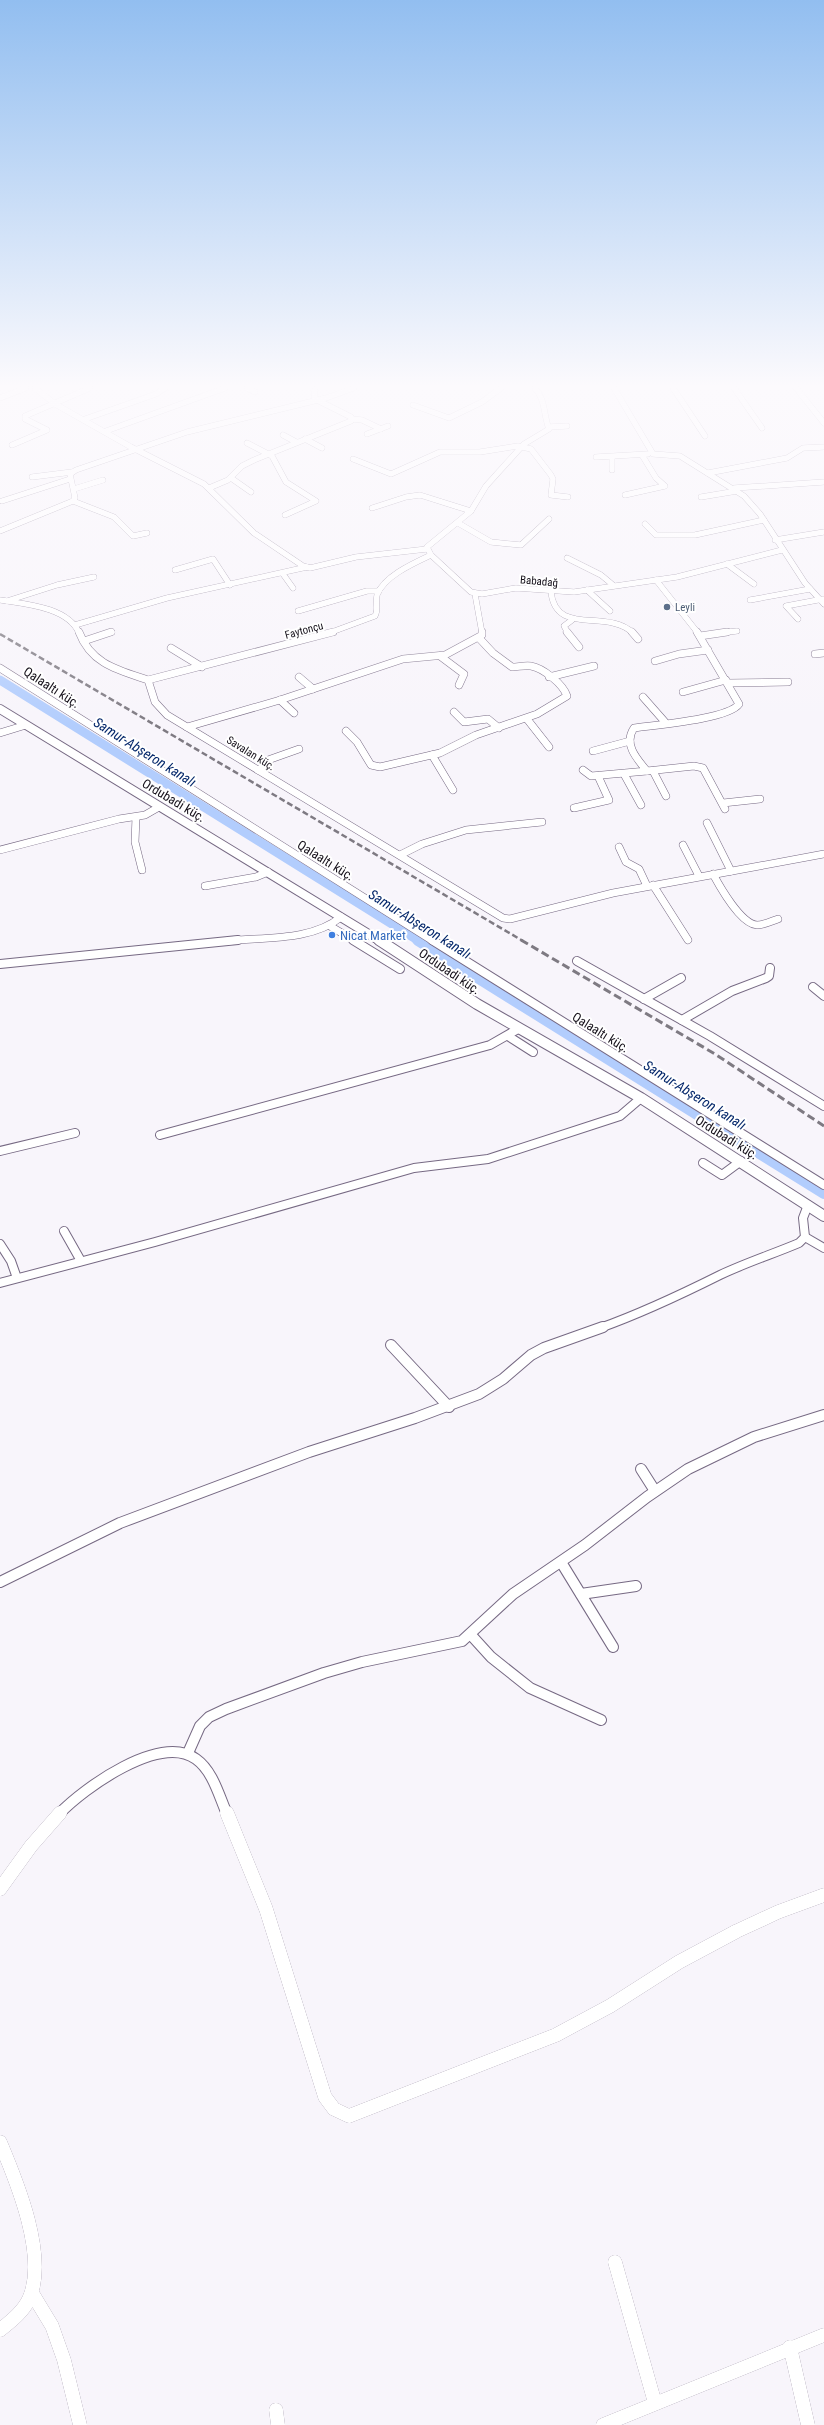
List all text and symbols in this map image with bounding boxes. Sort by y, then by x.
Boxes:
street label: Babadağ [519,573,559,590]
place label: Leyli [675,601,695,614]
marker: Leyli [662,602,672,612]
street label: Faytonçu [283,619,325,642]
street label: Qalaaltı küç. [21,664,83,711]
water label: Samur-Abşeron kanalı [91,714,199,790]
street label: Savalan küç. [224,733,277,773]
street label: Ordubadi küç. [139,776,208,825]
street label: Qalaaltı küç. [295,837,357,884]
water label: Samur-Abşeron kanalı [366,886,474,962]
place label: Nicat Market [340,928,406,943]
marker: Nicat Market [327,930,337,940]
street label: Ordubadi küç. [416,945,483,997]
street label: Qalaaltı küç. [570,1009,632,1056]
water label: Samur-Abşeron kanalı [641,1057,749,1133]
street label: Ordubadi küç. [693,1112,761,1163]

